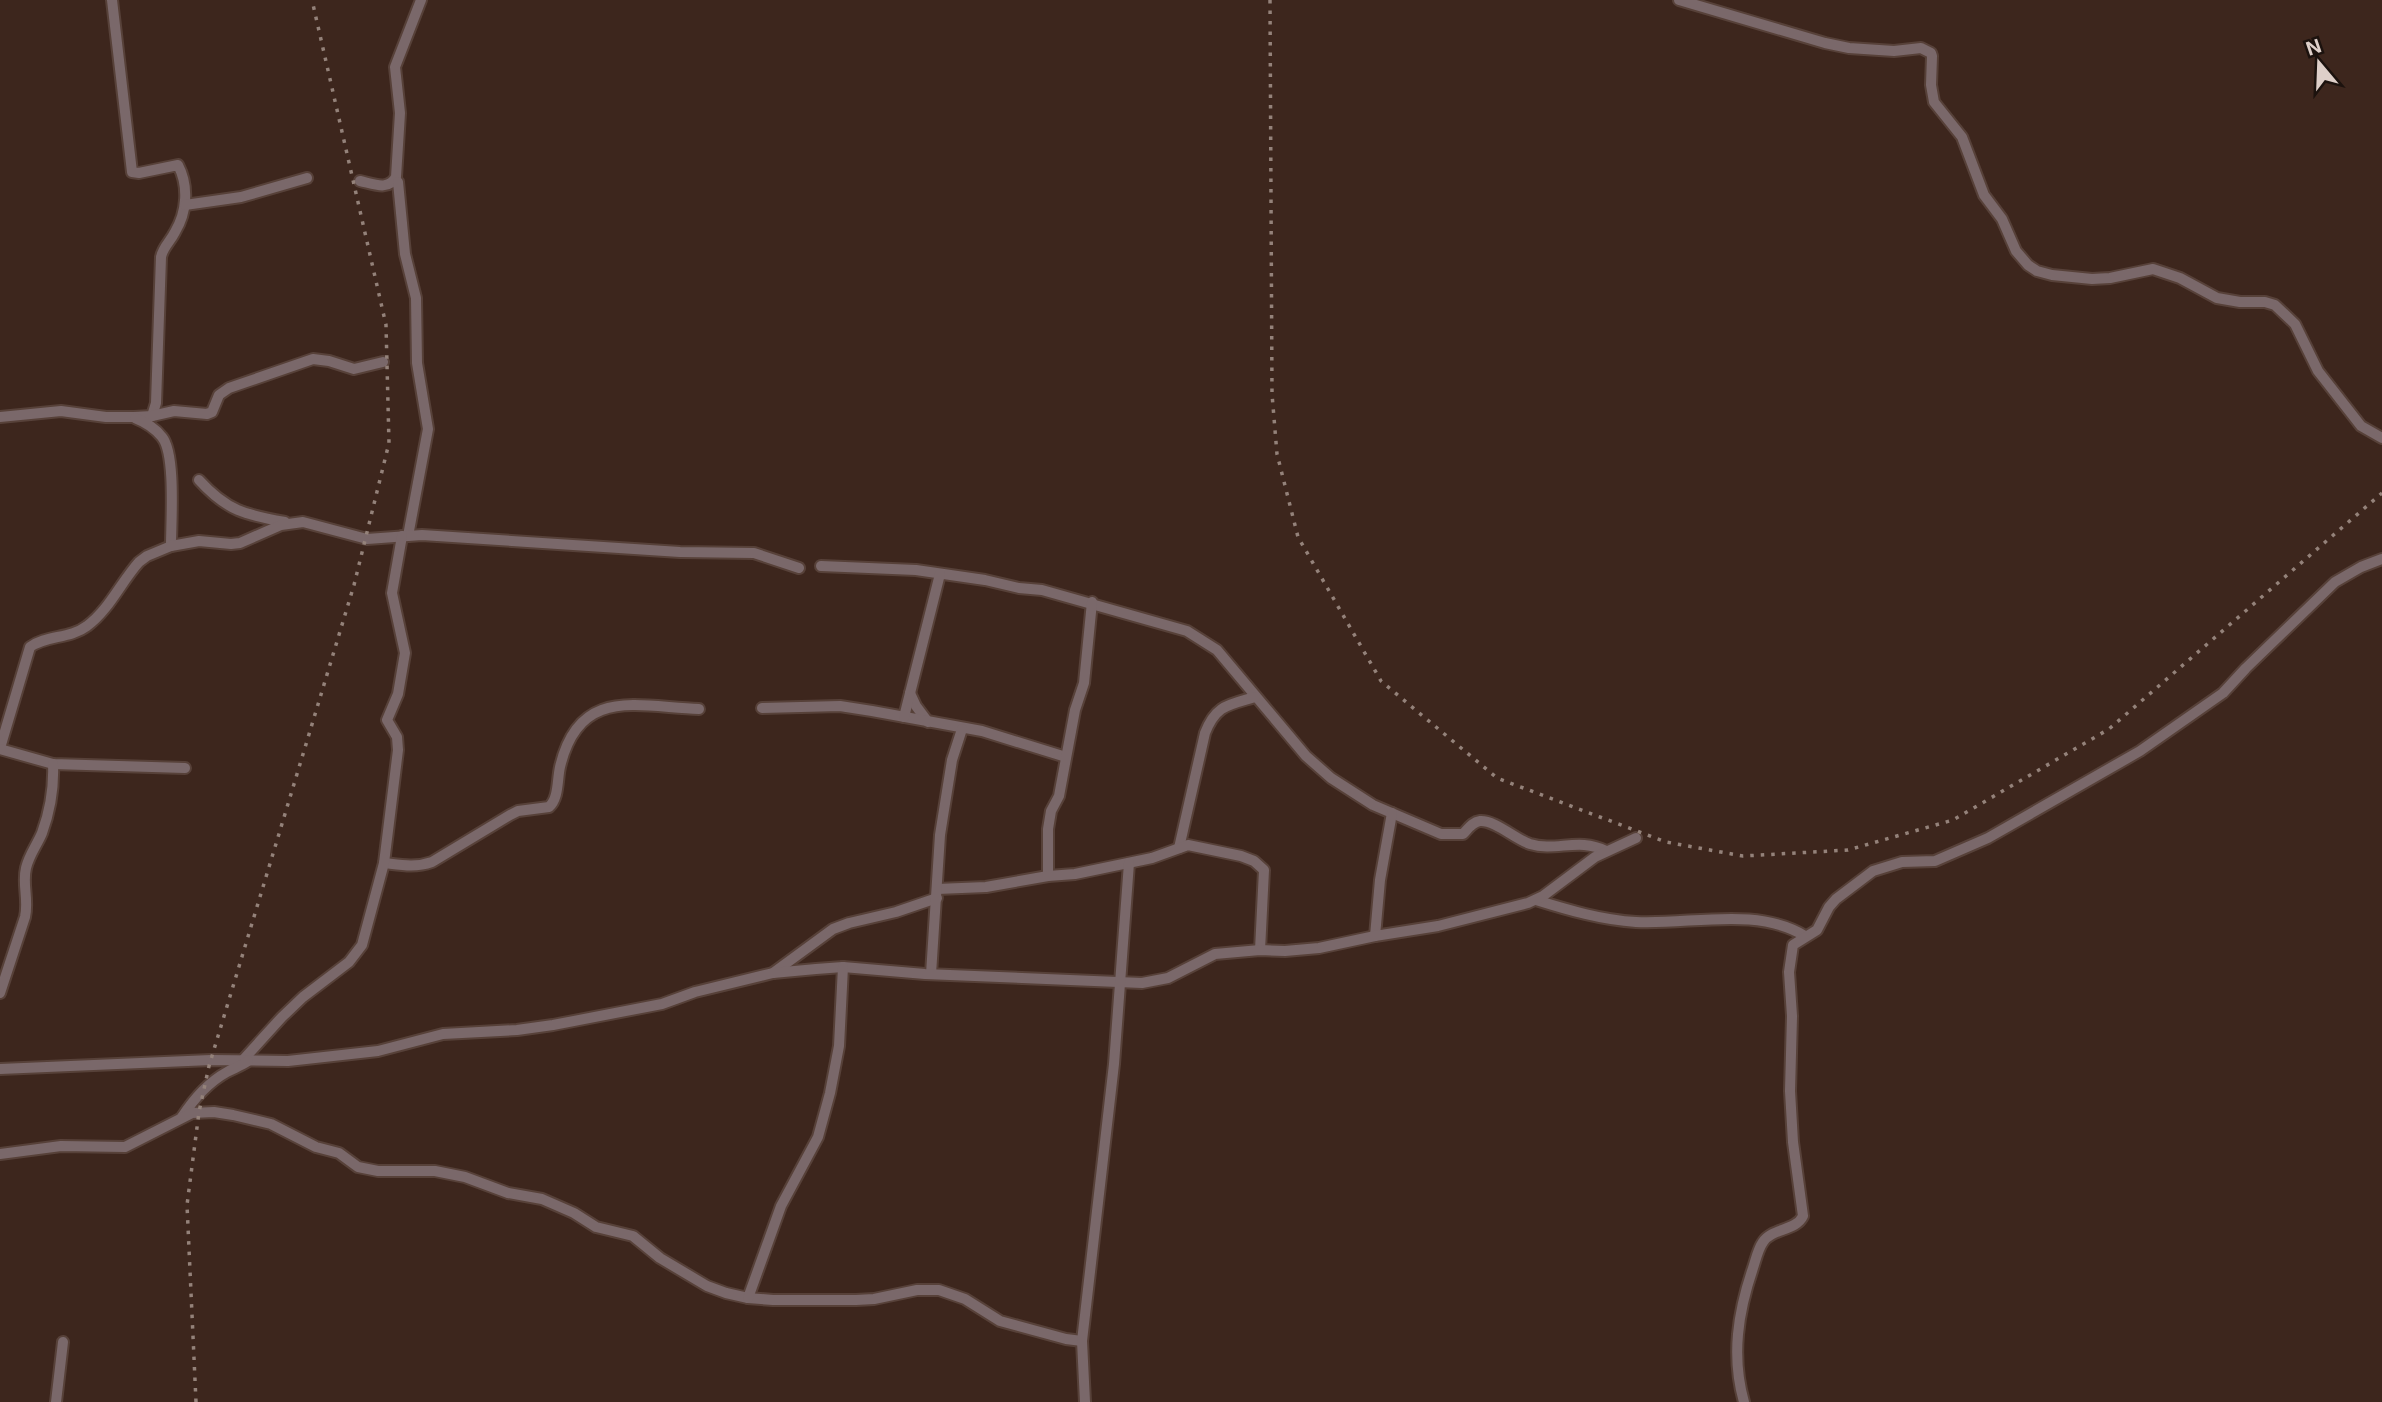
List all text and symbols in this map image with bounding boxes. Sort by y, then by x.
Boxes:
north arrow [2284,28,2354,98]
text: N [2303,34,2324,61]

